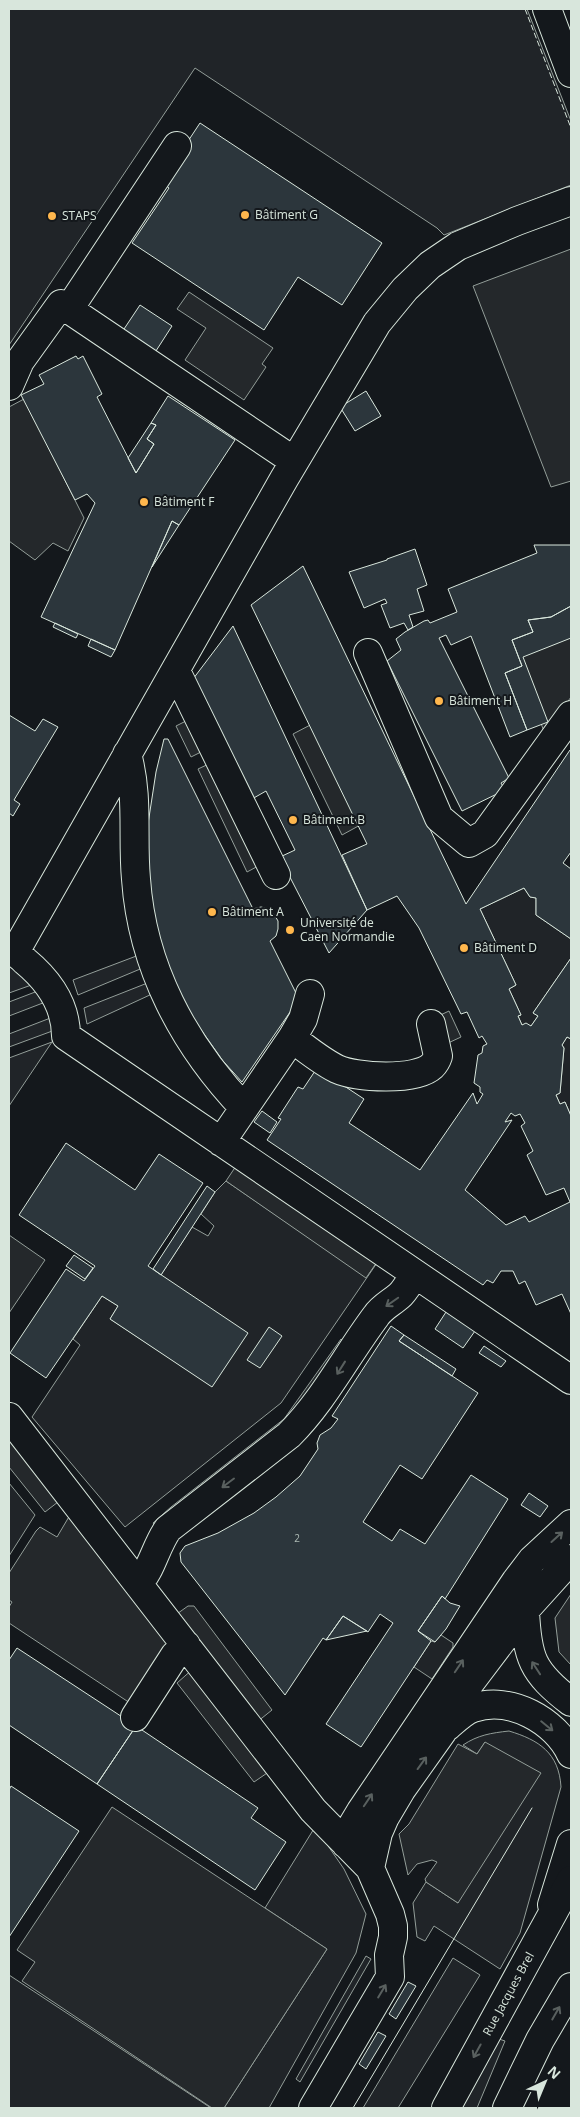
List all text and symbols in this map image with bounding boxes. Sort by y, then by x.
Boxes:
place label: Bâtiment G [255,206,318,223]
place label: STAPS [62,207,97,224]
marker: Bâtiment G [239,209,251,221]
marker: STAPS [46,210,58,222]
place label: Bâtiment F [154,493,215,510]
marker: Bâtiment F [138,496,150,508]
place label: Bâtiment H [449,692,512,709]
marker: Bâtiment H [433,695,445,707]
place label: Bâtiment B [303,811,365,828]
marker: Bâtiment B [287,814,299,826]
place label: Bâtiment A [222,903,284,920]
marker: Bâtiment A [206,906,218,918]
place label: Université de Caen Normandie [300,914,395,945]
marker: Université de Caen Normandie [284,924,296,936]
place label: Bâtiment D [474,939,537,956]
marker: Bâtiment D [458,942,470,954]
one-way arrow [386,1296,399,1307]
one-way arrow [335,1361,345,1375]
one-way arrow [221,1478,235,1488]
house number: 2 [294,1531,300,1545]
one-way arrow [551,1531,564,1543]
one-way arrow [454,1659,464,1673]
one-way arrow [531,1661,542,1675]
one-way arrow [541,1720,554,1731]
one-way arrow [417,1756,427,1770]
one-way arrow [363,1794,373,1808]
street label: Rue Jacques Brel [478,1949,538,2039]
one-way arrow [378,1984,388,1998]
one-way arrow [551,2007,561,2021]
one-way arrow [472,2043,481,2058]
north arrow [520,2057,570,2107]
text: N [544,2061,565,2083]

